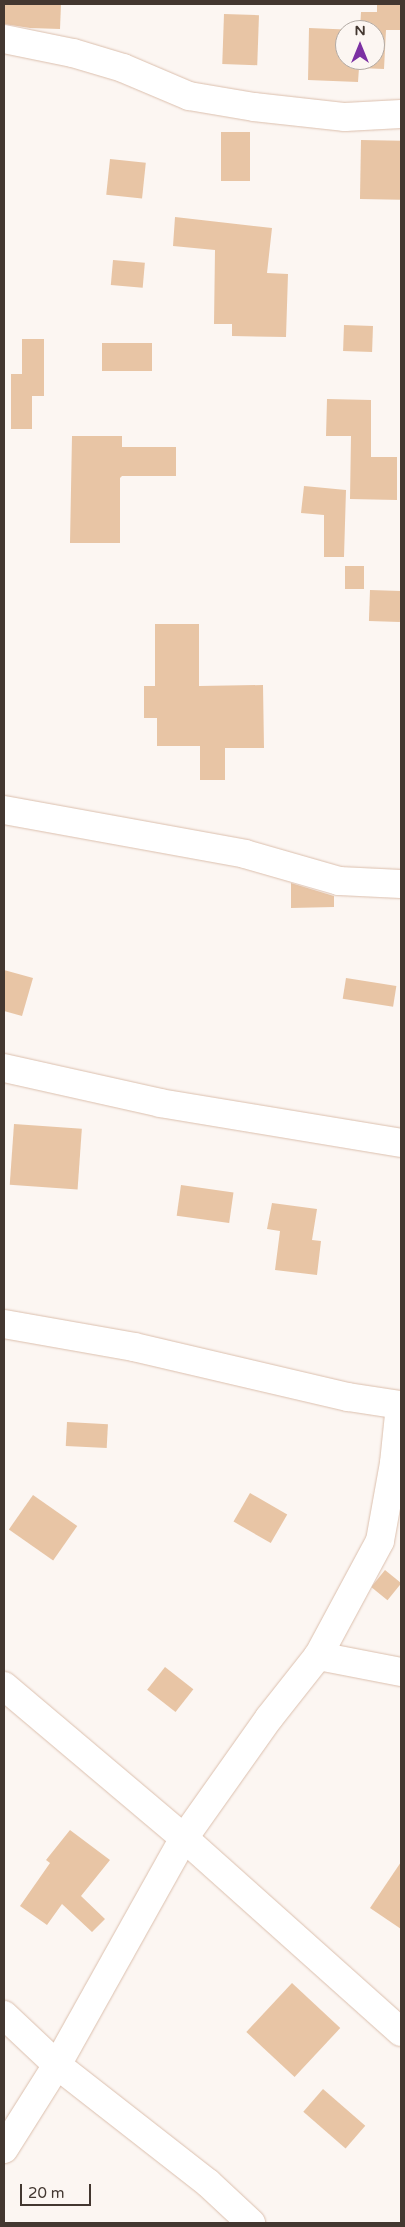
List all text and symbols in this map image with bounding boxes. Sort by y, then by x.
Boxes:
north arrow [335,20,385,70]
text: N [354,22,366,39]
scale bar [22,2174,94,2206]
text: 20 m [28,2184,65,2202]

